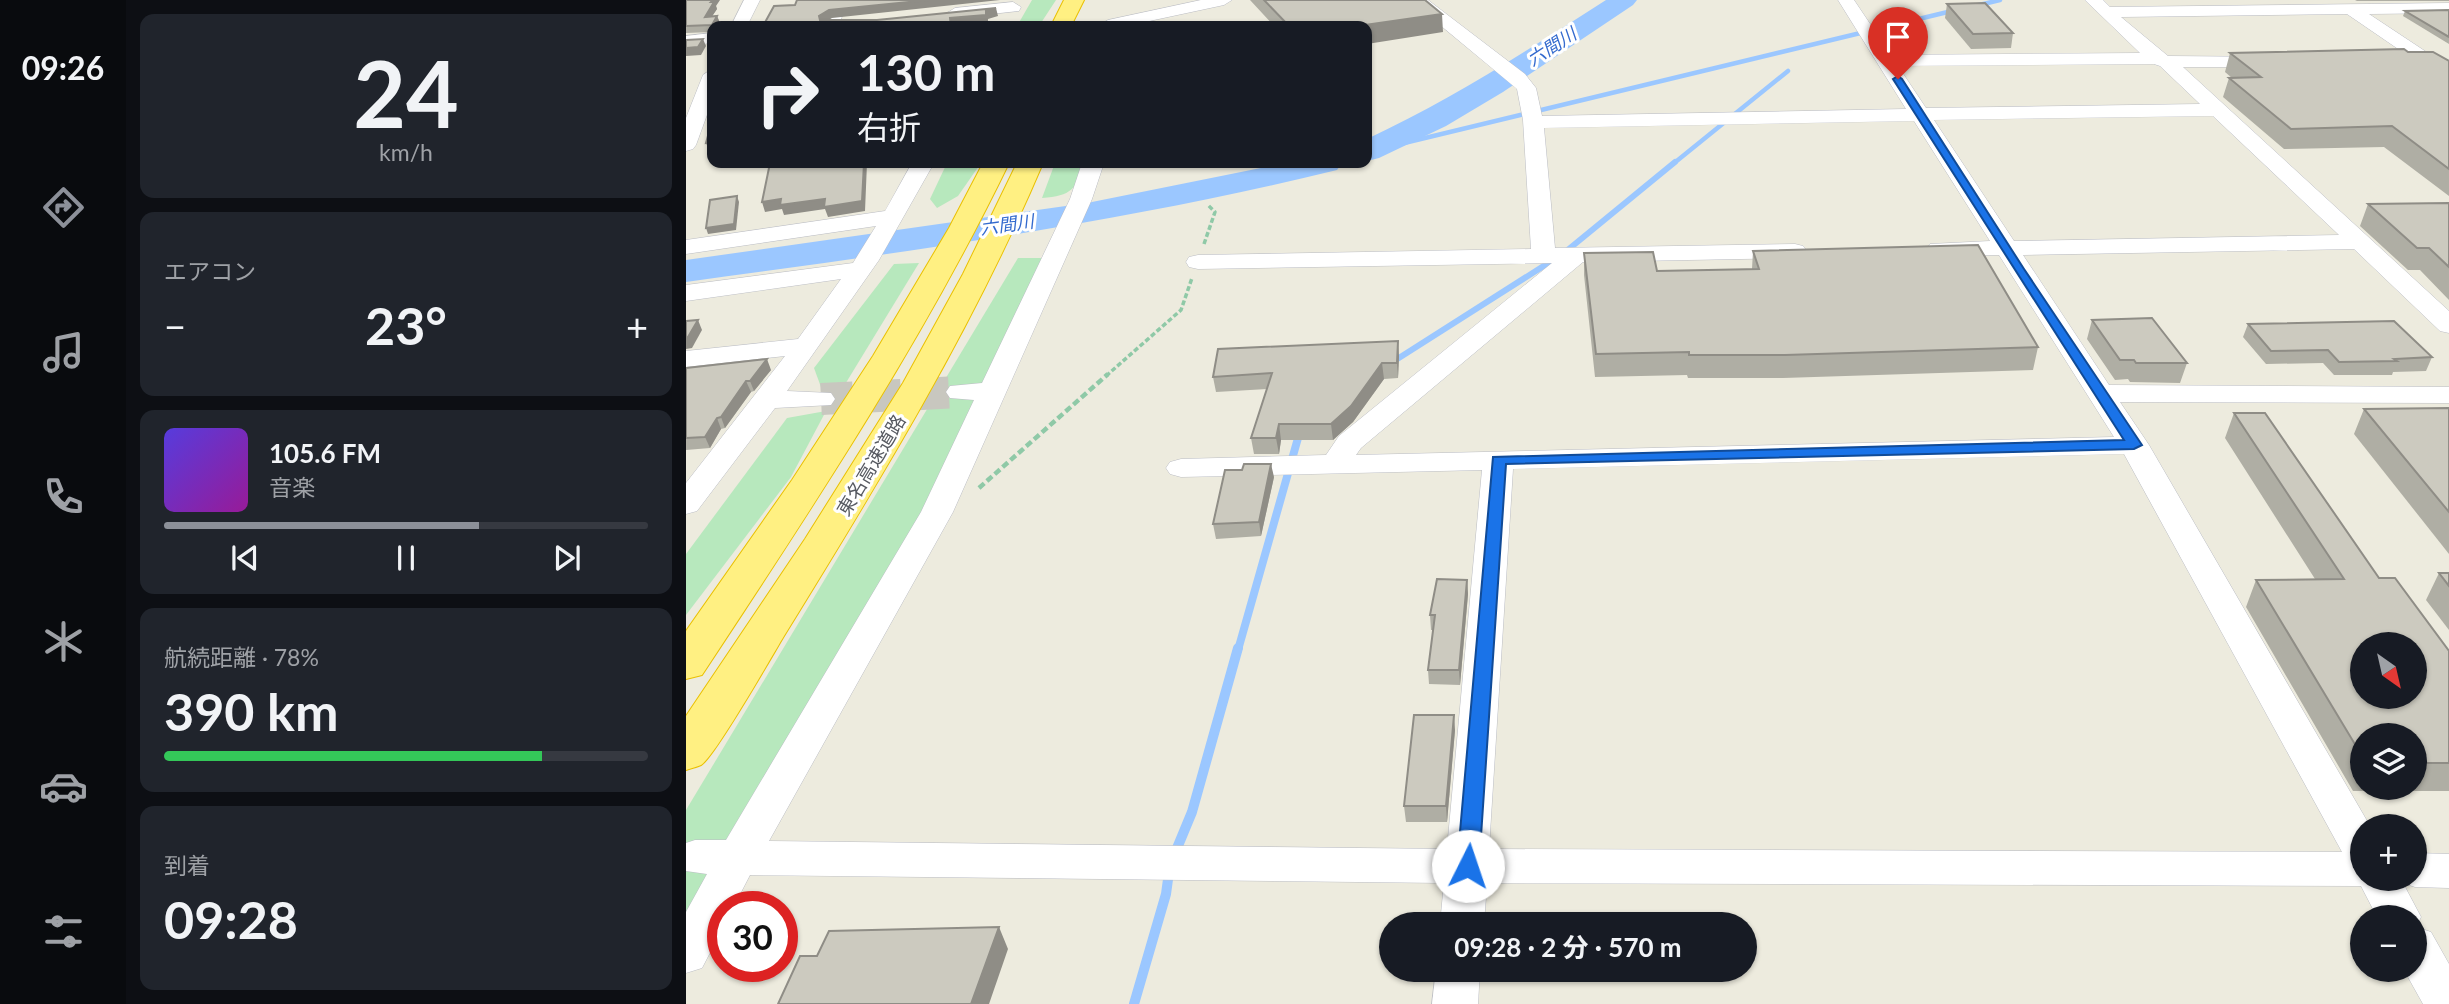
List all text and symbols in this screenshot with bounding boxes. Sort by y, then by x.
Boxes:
pin [1868,7,1928,79]
icon: arrive [1879,18,1917,56]
water label: 六間川 [1523,21,1582,70]
text: 24 [353,38,459,147]
text: 130 m [857,43,995,101]
text: 09:26 [22,48,104,87]
icon: right [742,49,833,140]
text: 右折 [857,107,921,146]
text: km/h [379,138,433,166]
icon: directions [39,183,88,232]
water label: 六間川 [979,209,1037,239]
text: エアコン [164,257,256,285]
text: 23° [365,294,447,356]
text: − [164,303,186,349]
text: + [626,303,648,349]
icon: music [39,328,88,377]
street label: 東名高速道路 [831,410,910,520]
text: 105.6 FM [269,437,381,469]
icon: phone [39,472,88,521]
text: 音楽 [269,473,315,501]
icon: previous [226,539,264,577]
icon: pause [387,539,425,577]
icon: next [548,539,586,577]
icon: climate [39,617,88,666]
north arrow [2350,632,2427,709]
map controls [2350,632,2427,982]
text: 航続距離 · 78% [164,643,319,671]
text: 390 km [164,680,338,742]
button: layers [2350,723,2427,800]
icon: car [39,762,88,811]
button: + [2350,814,2427,891]
position arrow [1431,829,1505,903]
text: 到着 [164,851,210,879]
text: 09:28 [164,888,298,950]
speed limit sign: 30 [707,891,798,982]
button: − [2350,905,2427,982]
icon: filters [39,907,88,956]
text: 09:28 · 2 分 · 570 m [1454,931,1682,963]

